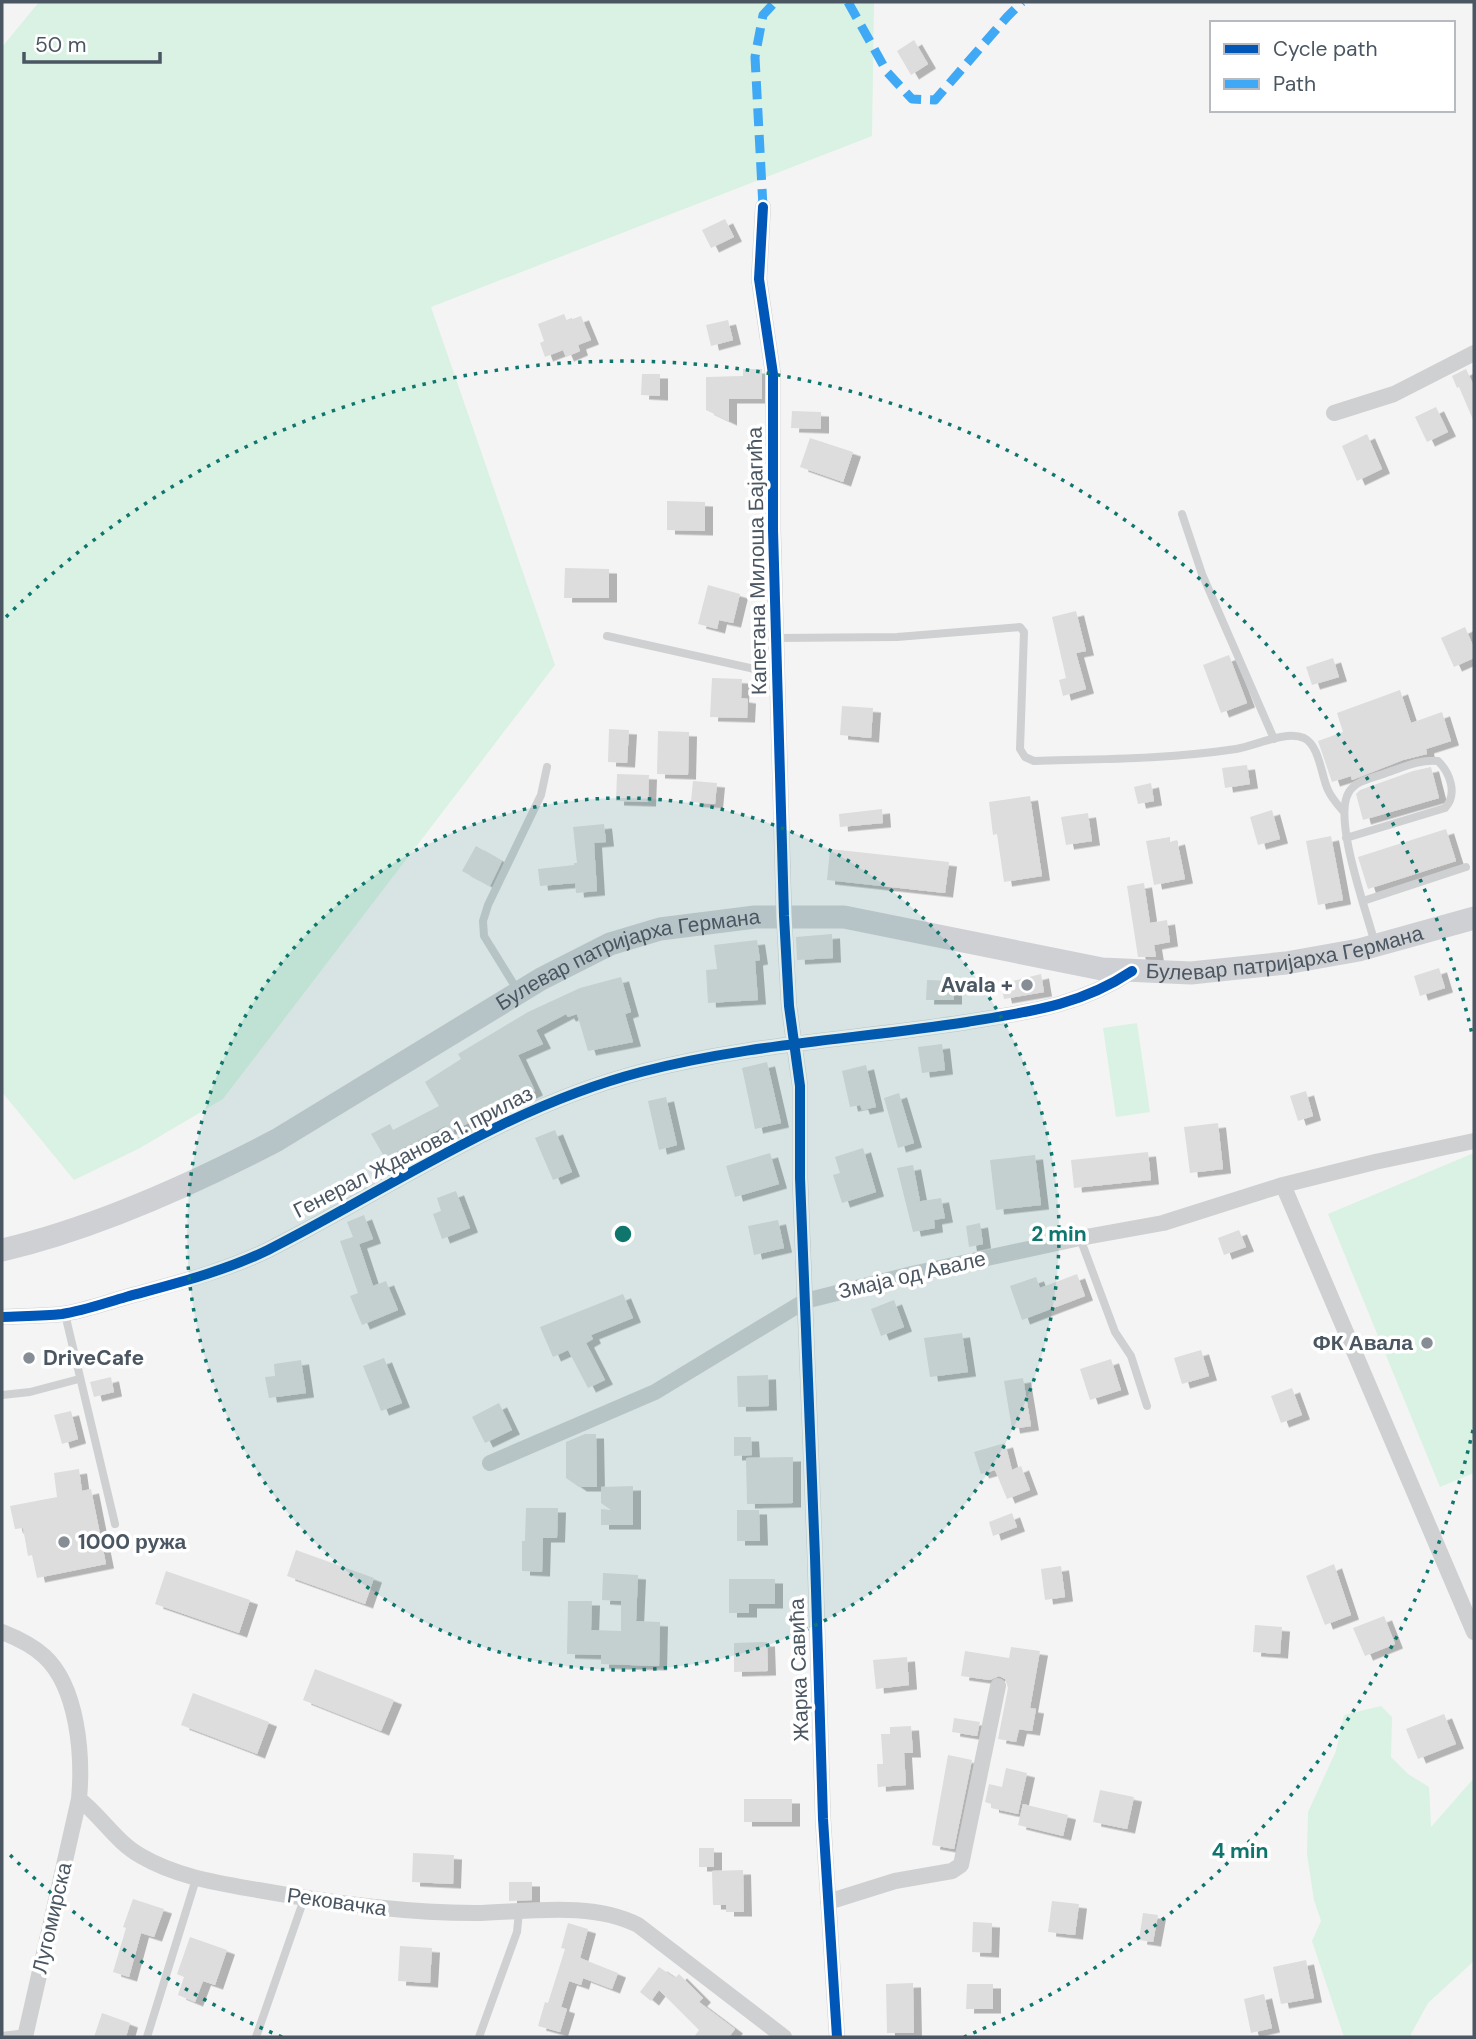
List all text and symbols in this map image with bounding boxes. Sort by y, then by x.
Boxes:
scale bar [24,21,161,65]
legend [1210,21,1455,112]
text: 50 m [35,31,86,59]
text: Cycle path [1273,35,1378,63]
text: Path [1273,70,1316,98]
street label: Капетана Милоша Бајагића [741,426,773,695]
street label: Булевар патријарха Германа [490,902,762,1017]
street label: Булевар патријарха Германа [1145,919,1427,987]
place label: Avala + [941,971,1013,999]
marker: Avala + [1019,977,1035,993]
street label: Генерал Жданова 1. прилаз [288,1079,538,1225]
text: 2 min [1031,1220,1087,1248]
centre of rings [611,1222,635,1246]
street label: Змаја од Авале [836,1244,988,1306]
place label: ФК Авала [1313,1329,1413,1357]
marker: ФК Авала [1419,1335,1435,1351]
place label: DriveCafe [43,1344,144,1372]
marker: DriveCafe [21,1350,37,1366]
place label: 1000 ружа [78,1528,187,1556]
marker: 1000 ружа [56,1534,72,1550]
street label: Жарка Савића [782,1598,815,1742]
text: 4 min [1211,1837,1269,1865]
street label: Лугомирска [26,1859,78,1976]
street label: Рековачка [285,1881,389,1923]

